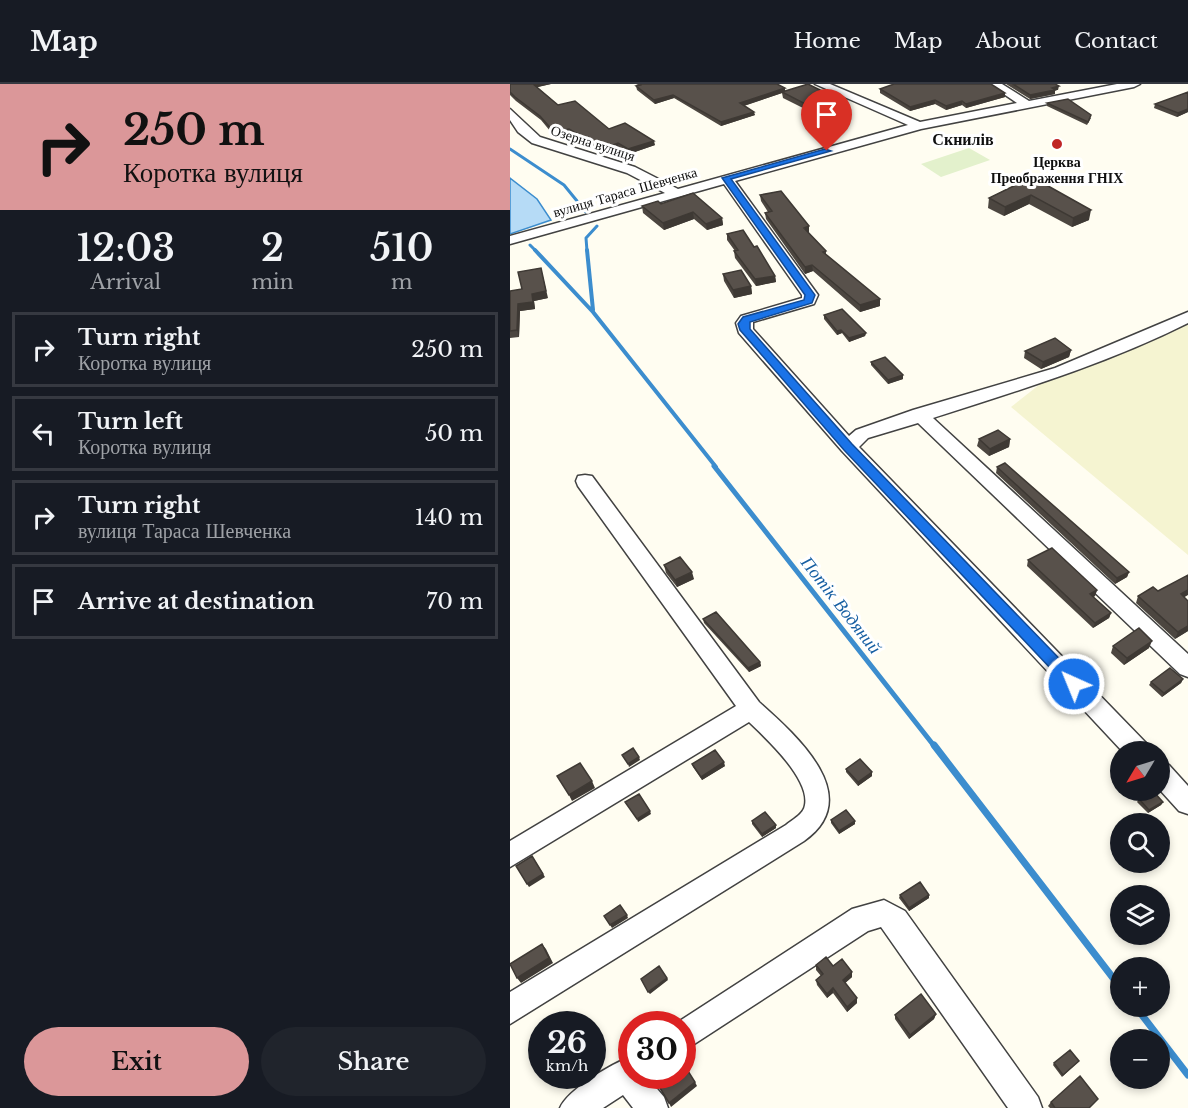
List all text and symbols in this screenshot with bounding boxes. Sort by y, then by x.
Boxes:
text: Map [30,24,98,59]
text: Home [794,28,861,54]
text: Map [894,28,942,54]
text: About [975,28,1041,54]
text: Contact [1074,28,1158,54]
pin [801,89,852,151]
icon: arrive [810,98,843,131]
text: 250 m [123,104,265,156]
icon: right [24,108,102,186]
street label: Озерна вулиця [549,121,638,165]
district label: Скнилів [932,129,994,149]
marker: Церква Преображення ГНІХ [1050,137,1064,151]
place label: Церква Преображення ГНІХ [991,153,1123,187]
text: Коротка вулиця [123,156,303,189]
street label: вулиця Тараса Шевченка [551,163,700,221]
text: 12:03 [76,226,175,271]
text: 2 [261,226,284,271]
text: 510 [370,226,434,271]
text: Arrival [90,270,161,294]
text: min [251,270,293,294]
text: m [391,270,412,294]
text: Turn right [78,324,200,351]
icon: right [27,333,60,366]
text: 250 m [411,336,483,363]
text: Коротка вулиця [78,351,211,375]
text: Turn left [78,408,183,435]
icon: left [27,417,60,450]
text: 50 m [425,420,483,447]
text: Коротка вулиця [78,435,211,459]
text: Turn right [78,492,200,519]
icon: right [27,501,60,534]
text: 140 m [415,504,483,531]
text: вулиця Тараса Шевченка [78,519,291,543]
water label: Потік Водяний [796,551,886,658]
icon: arrive [27,585,60,618]
text: Arrive at destination [78,588,315,615]
text: 70 m [426,588,483,615]
position arrow [1042,652,1106,716]
north arrow [1110,741,1170,801]
map controls [1110,741,1170,1089]
button: search [1110,813,1170,873]
button: layers [1110,885,1170,945]
button: + [1110,957,1170,1017]
speed limit sign: 30 [618,1011,696,1089]
text: 26 [547,1024,587,1061]
button: Exit [24,1027,249,1096]
button: Share [261,1027,486,1096]
button: − [1110,1029,1170,1089]
text: km/h [546,1056,588,1075]

